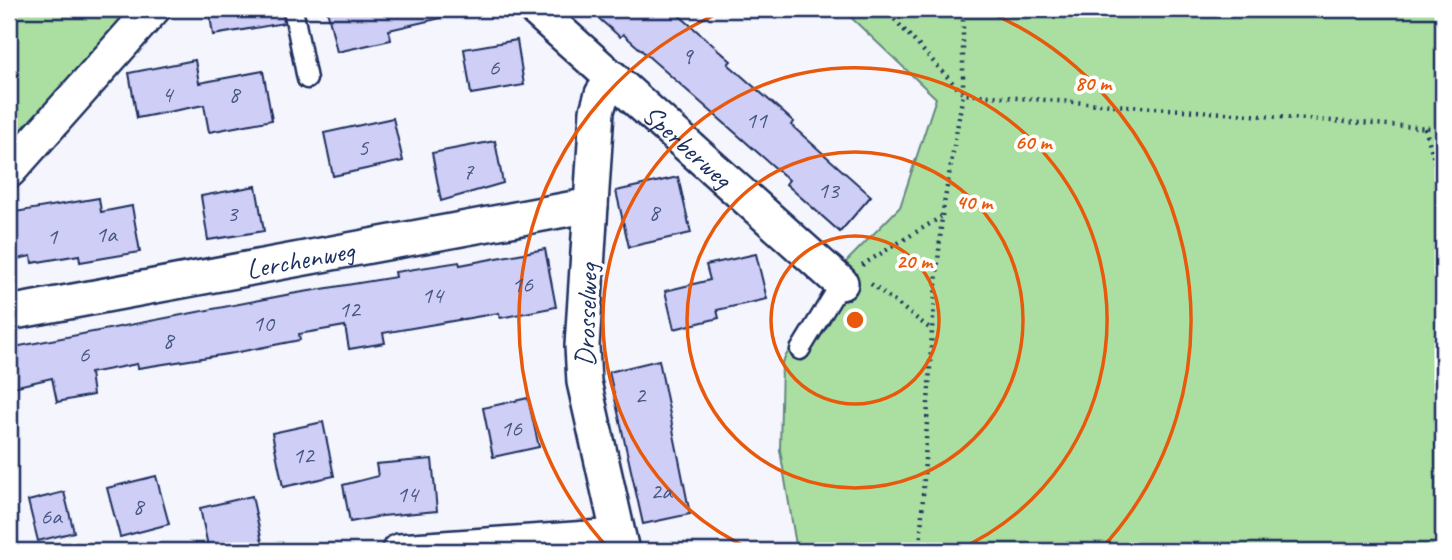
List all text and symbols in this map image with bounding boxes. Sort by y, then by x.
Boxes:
house number: 9 [682,41,695,71]
house number: 6 [489,52,501,82]
text: 80 m [1075,70,1113,96]
house number: 4 [162,79,175,109]
house number: 8 [229,79,242,109]
street label: Sperberweg [636,97,741,196]
house number: 11 [745,105,768,135]
text: 60 m [1015,129,1053,155]
house number: 5 [358,132,370,162]
house number: 7 [463,156,475,186]
house number: 13 [817,175,841,205]
text: 40 m [956,189,994,215]
house number: 8 [649,197,662,227]
house number: 3 [227,198,240,228]
house number: 1a [95,219,118,249]
house number: 1 [47,221,59,251]
street label: Lerchenweg [243,231,359,286]
text: 20 m [896,248,934,274]
street label: Drosselweg [567,261,605,367]
house number: 16 [511,269,534,299]
house number: 14 [421,280,445,310]
house number: 12 [338,294,362,324]
house number: 10 [252,308,276,338]
centre of rings [843,308,867,332]
house number: 8 [163,325,176,355]
house number: 6 [79,339,91,369]
house number: 2 [635,380,648,410]
house number: 16 [500,413,523,443]
house number: 12 [292,440,316,470]
house number: 2a [650,476,673,506]
house number: 14 [396,479,420,509]
house number: 8 [133,491,146,521]
house number: 6a [40,501,63,531]

